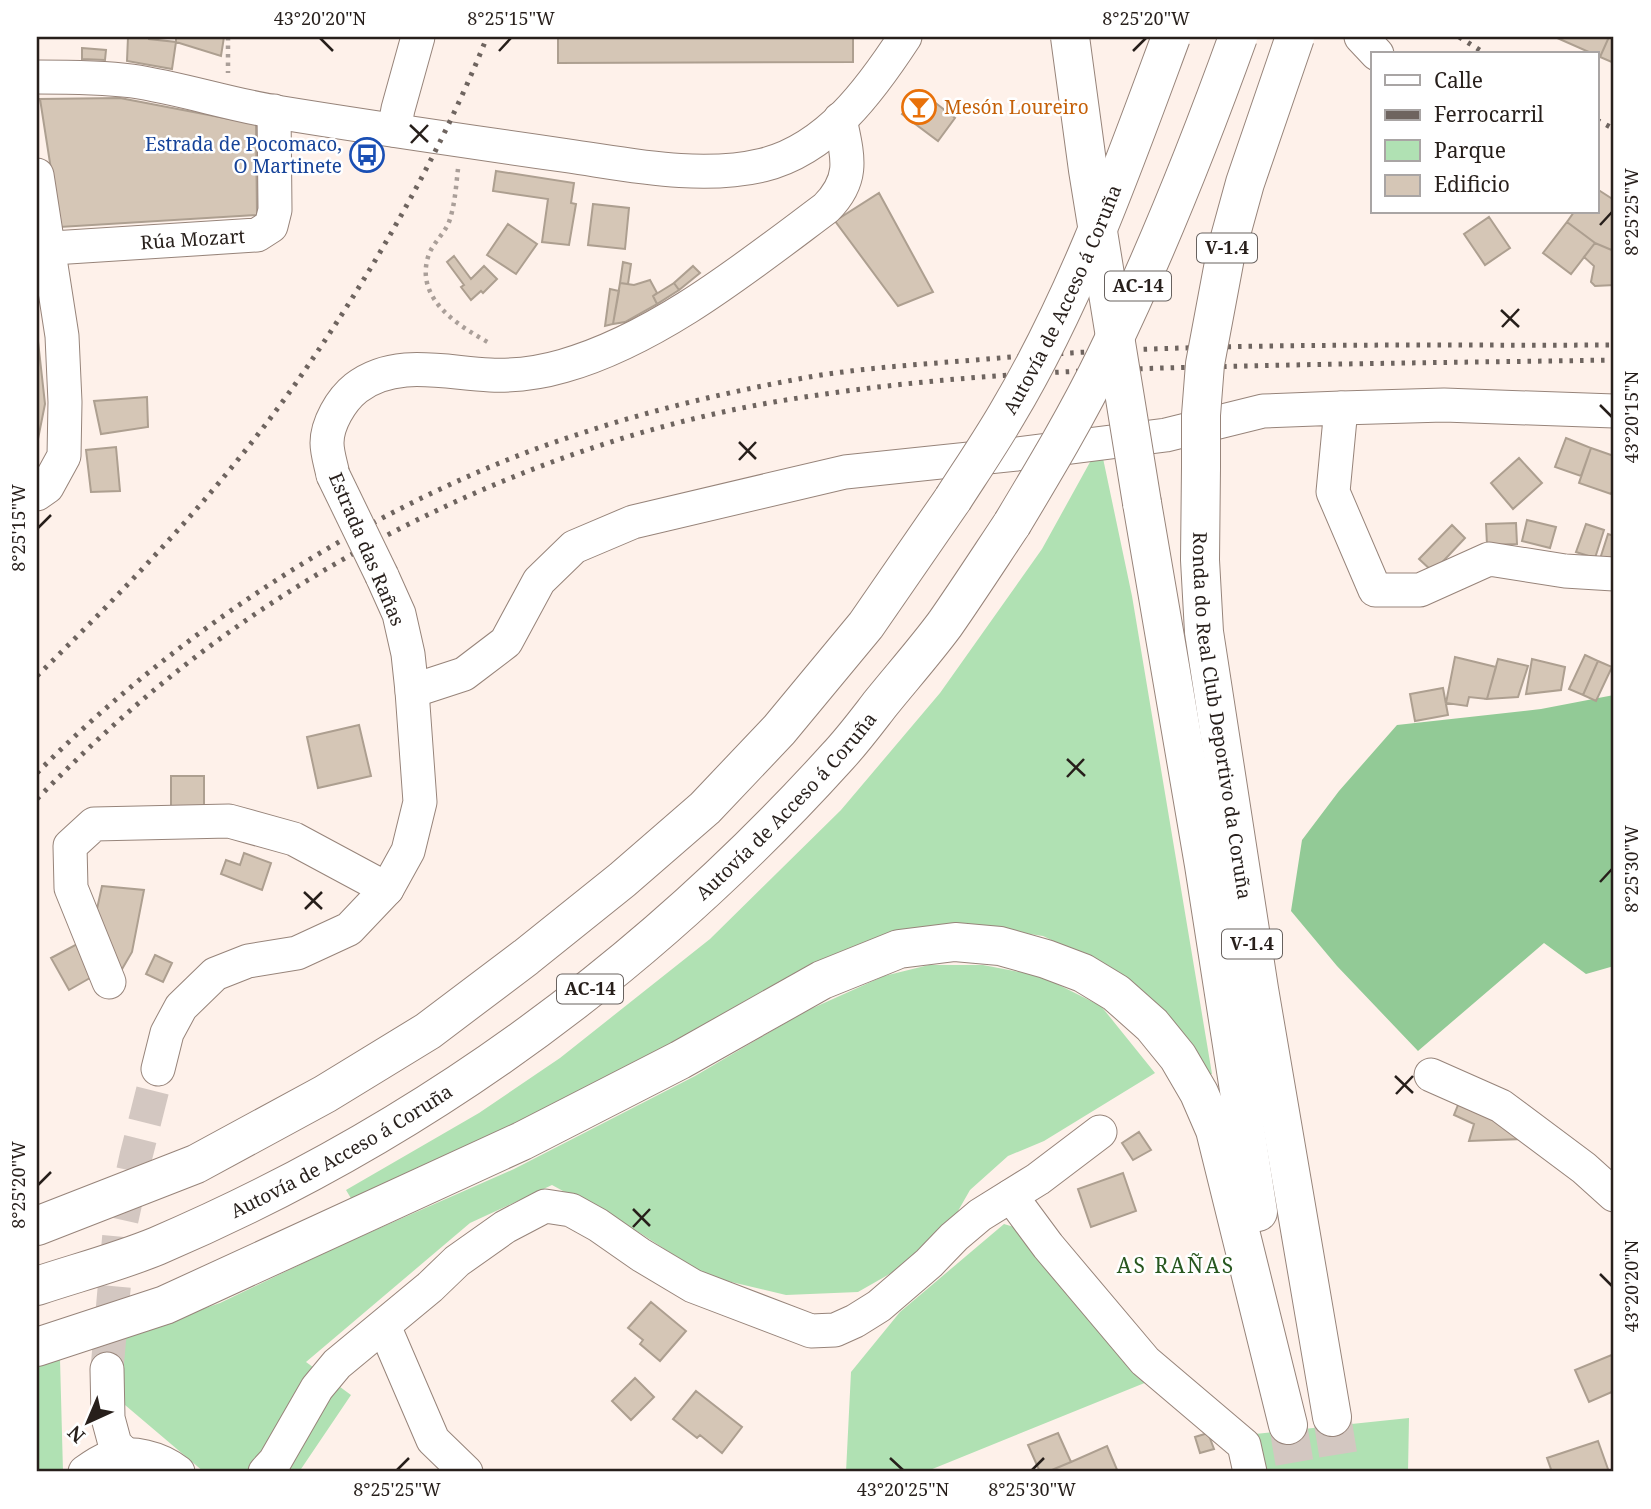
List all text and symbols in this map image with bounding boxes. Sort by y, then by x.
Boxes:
text: 43°20'20"N [274,6,367,30]
text: 8°25'15"W [467,6,555,30]
text: 8°25'20"W [1102,6,1190,30]
legend [1371,52,1598,214]
text: Calle [1434,66,1483,94]
bar icon: Mesón Loureiro [900,88,938,126]
place label: Mesón Loureiro [944,94,1089,120]
text: Ferrocarril [1434,100,1544,128]
place label: Estrada de Pocomaco, O Martinete [145,131,342,179]
bus stop icon: Estrada de Pocomaco, O Martinete [348,136,386,174]
text: Parque [1434,136,1506,164]
text: 8°25'25"W [1619,168,1643,256]
text: Edificio [1434,170,1510,198]
street label: Autovía de Acceso á Coruña [997,181,1127,419]
street label: Rúa Mozart [139,223,246,255]
road number: V-1.4 [1197,234,1257,262]
road number: AC-14 [1105,272,1171,300]
text: 43°20'15"N [1619,370,1643,463]
street label: Estrada das Rañas [323,468,411,630]
text: 8°25'15"W [6,484,30,572]
street label: Ronda do Real Club Deportivo da Coruña [1187,532,1258,901]
street label: Autovía de Acceso á Coruña [690,707,882,906]
text: 8°25'30"W [1619,825,1643,913]
road number: V-1.4 [1222,930,1282,959]
road number: AC-14 [557,974,623,1004]
street label: Autovía de Acceso á Coruña [226,1078,457,1224]
text: 8°25'20"W [6,1141,30,1229]
text: 43°20'20"N [1619,1239,1643,1332]
district label: AS RAÑAS [1117,1251,1235,1279]
north arrow [52,1386,122,1456]
text: N [62,1420,91,1449]
text: 8°25'25"W [353,1477,441,1501]
text: 43°20'25"N [857,1477,950,1501]
text: 8°25'30"W [988,1477,1076,1501]

